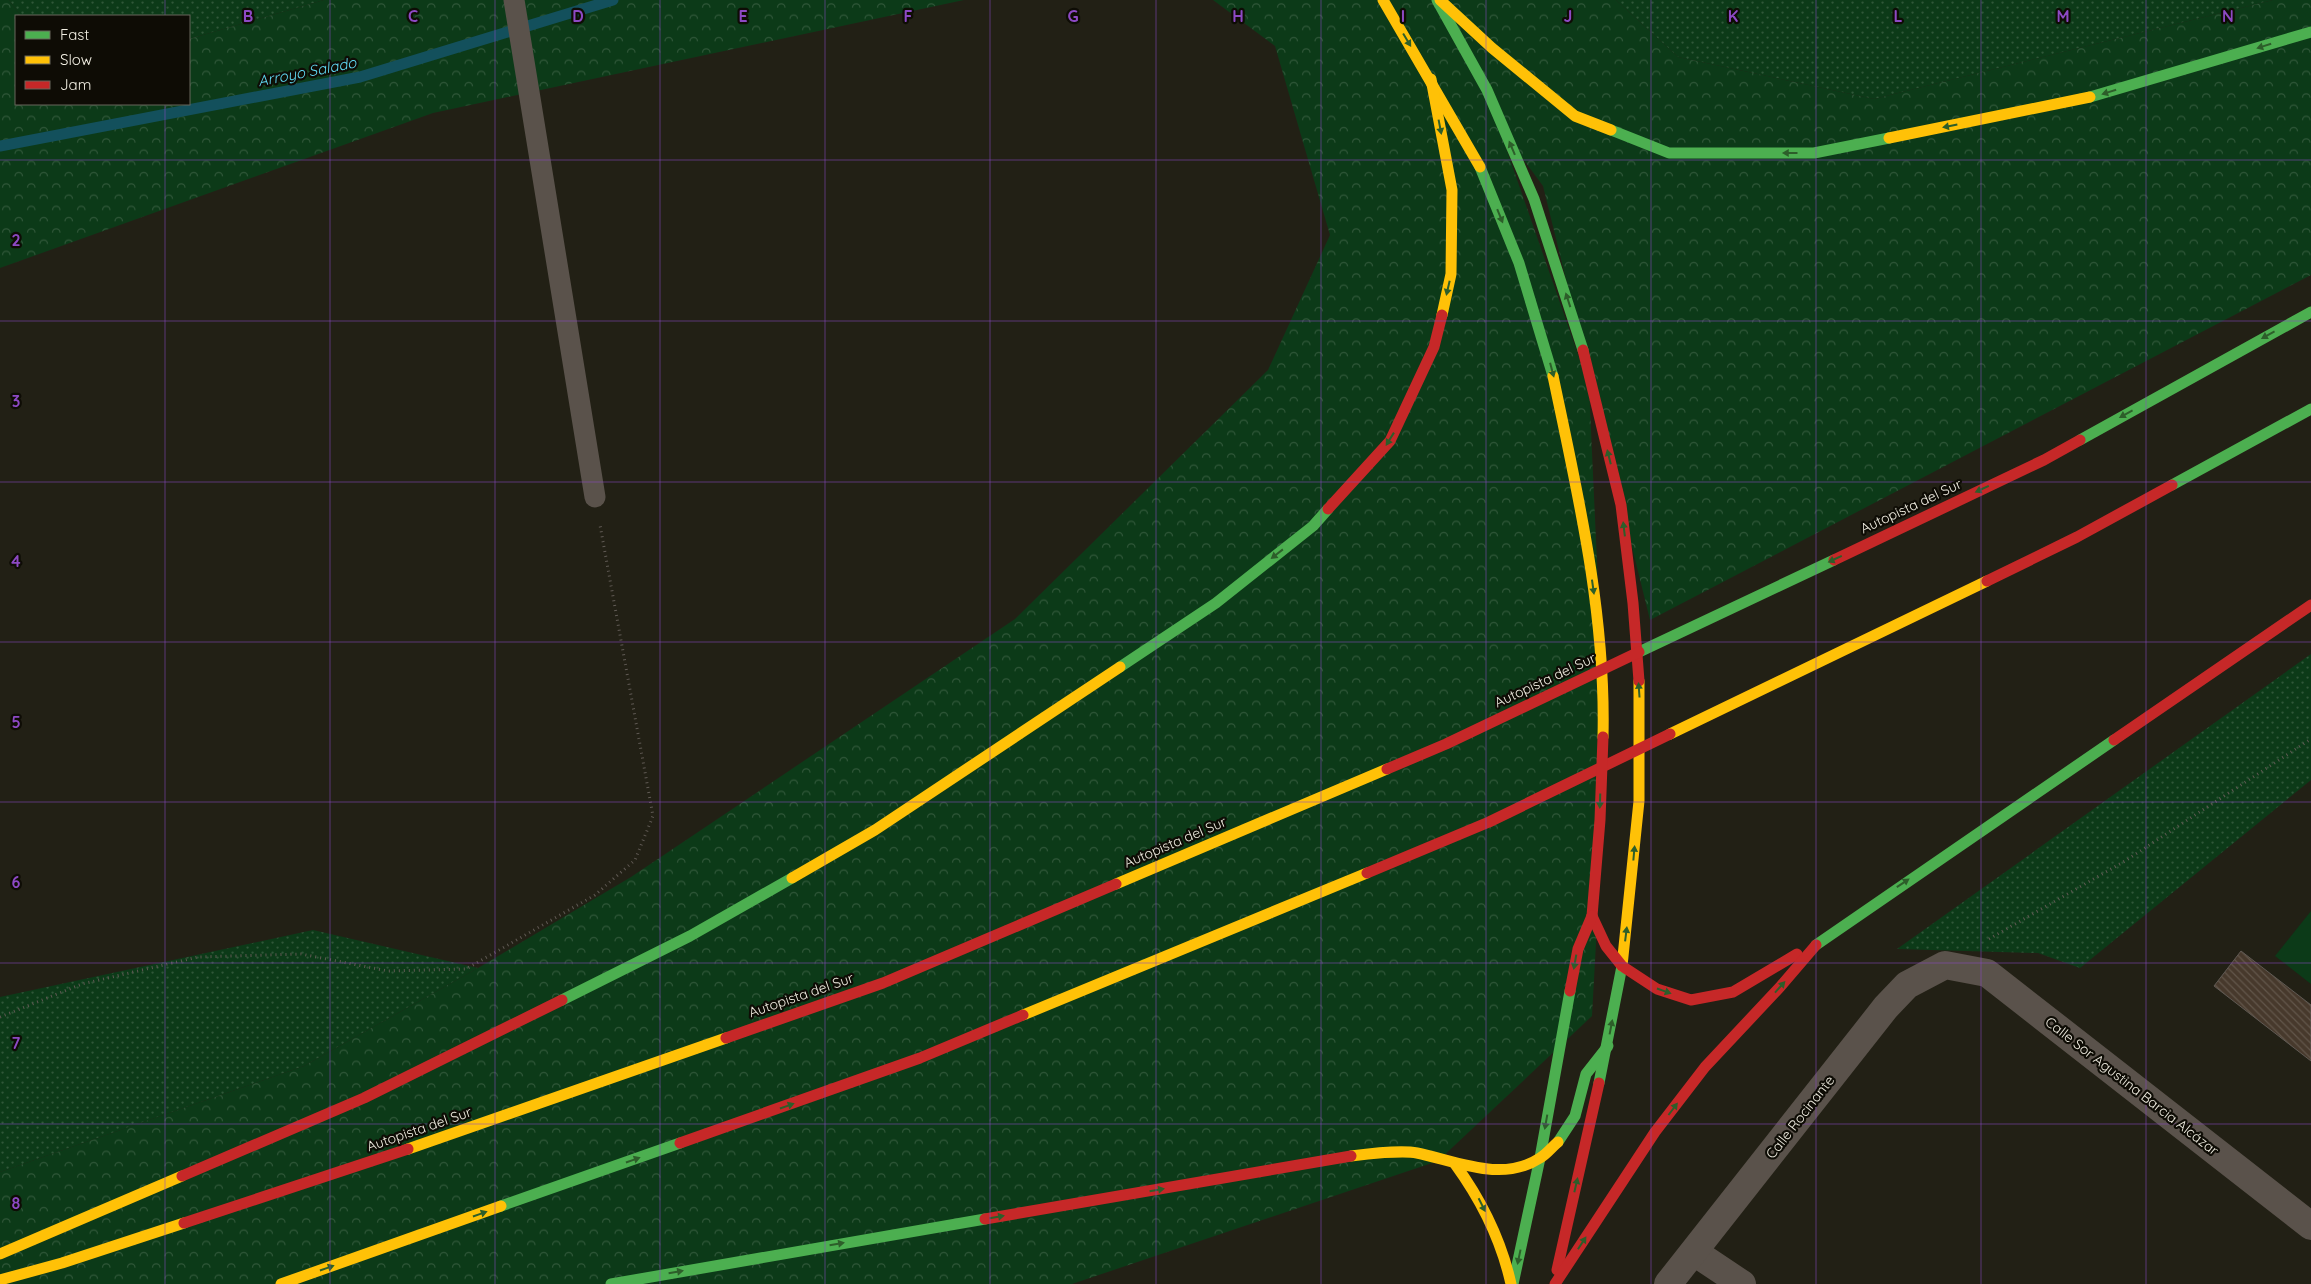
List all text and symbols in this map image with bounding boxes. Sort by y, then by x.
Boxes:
text: B [243,6,253,26]
text: C [408,6,418,26]
text: D [572,6,584,26]
text: E [738,6,748,26]
text: F [904,6,913,26]
text: G [1067,6,1079,26]
text: H [1232,6,1244,26]
text: I [1401,6,1405,26]
text: J [1564,6,1572,26]
text: K [1728,6,1738,26]
text: L [1894,6,1903,26]
text: M [2056,6,2070,26]
text: N [2222,6,2234,26]
legend [15,15,190,105]
text: Fast [60,25,89,44]
one-way arrow [1403,33,1412,46]
one-way arrow [2257,42,2272,50]
text: Slow [60,50,92,69]
water label: Arroyo Salado [256,52,359,90]
text: Jam [60,75,91,94]
one-way arrow [2101,89,2116,97]
one-way arrow [1436,119,1444,135]
one-way arrow [1941,123,1957,131]
one-way arrow [1508,141,1516,155]
one-way arrow [1782,149,1798,157]
one-way arrow [1496,209,1504,223]
text: 2 [11,230,21,250]
one-way arrow [1444,280,1452,295]
one-way arrow [1564,293,1571,308]
one-way arrow [2262,331,2275,340]
one-way arrow [1548,362,1556,377]
text: 3 [12,391,20,411]
one-way arrow [2119,410,2134,418]
one-way arrow [1385,432,1395,445]
one-way arrow [1605,450,1613,465]
street label: Autopista del Sur [1857,474,1965,537]
one-way arrow [1975,485,1989,493]
one-way arrow [1620,520,1628,536]
one-way arrow [1271,549,1284,560]
text: 4 [11,551,21,571]
one-way arrow [1828,555,1843,563]
one-way arrow [1589,579,1597,595]
street label: Autopista del Sur [1491,648,1599,711]
one-way arrow [1635,682,1643,698]
text: 5 [11,712,21,732]
one-way arrow [1596,793,1604,809]
street label: Autopista del Sur [1121,812,1230,872]
one-way arrow [1631,844,1639,860]
text: 6 [12,872,21,892]
one-way arrow [1897,878,1910,888]
one-way arrow [1622,926,1630,942]
one-way arrow [1571,954,1579,970]
street label: Autopista del Sur [746,968,856,1021]
one-way arrow [1774,981,1786,993]
one-way arrow [1657,987,1672,995]
street label: Calle Sor Agustina Barcia Alcázar [2042,1013,2223,1160]
one-way arrow [1608,1018,1616,1034]
text: 7 [12,1033,21,1053]
street label: Calle Rocinante [1762,1072,1838,1162]
street label: Autopista del Sur [364,1102,474,1155]
one-way arrow [779,1102,794,1109]
one-way arrow [1667,1103,1678,1116]
one-way arrow [1542,1114,1550,1130]
one-way arrow [626,1156,641,1163]
one-way arrow [1572,1178,1580,1193]
one-way arrow [1149,1185,1165,1193]
text: 8 [12,1193,21,1213]
one-way arrow [1478,1197,1486,1212]
one-way arrow [473,1210,488,1218]
one-way arrow [989,1212,1005,1220]
one-way arrow [1577,1237,1587,1250]
one-way arrow [829,1240,845,1248]
one-way arrow [1515,1249,1523,1265]
one-way arrow [320,1264,335,1272]
one-way arrow [669,1268,685,1276]

